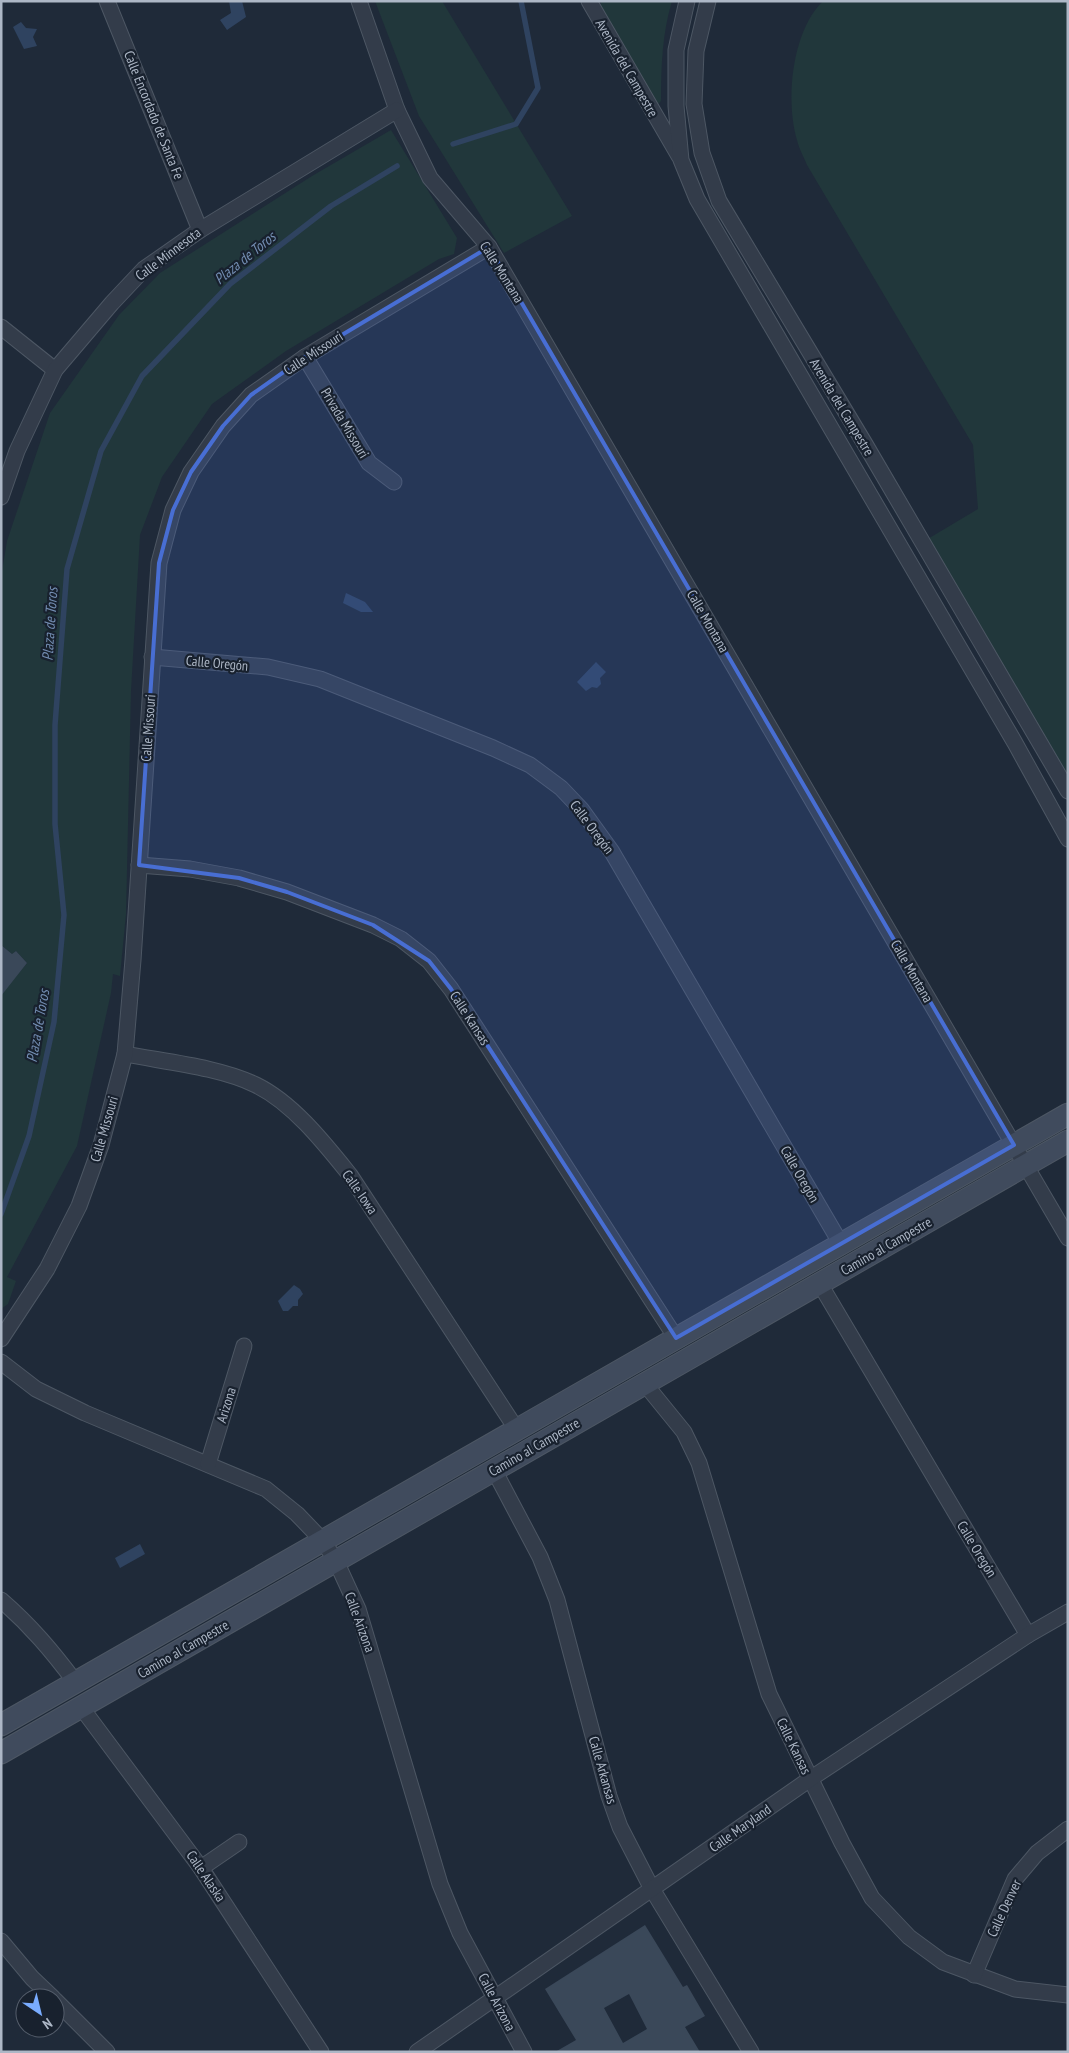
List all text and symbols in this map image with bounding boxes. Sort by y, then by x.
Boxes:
street label: Avenida del Campestre [592,16,662,120]
street label: Calle Encordado de Santa Fe [120,48,188,182]
street label: Calle Minnesota [132,224,204,284]
water label: Plaza de Toros [210,226,281,288]
street label: Calle Montana [476,238,528,306]
street label: Calle Missouri [280,327,346,379]
street label: Avenida del Campestre [806,355,878,459]
street label: Privada Missouri [317,385,373,461]
water label: Plaza de Toros [37,585,62,661]
street label: Calle Montana [683,586,733,656]
street label: Calle Oregón [185,651,249,675]
street label: Calle Missouri [137,694,159,762]
street label: Calle Oregón [566,797,618,857]
street label: Calle Montana [887,936,937,1006]
water label: Plaza de Toros [22,986,54,1064]
street label: Calle Kansas [446,988,494,1049]
street label: Calle Missouri [86,1094,122,1164]
street label: Calle Oregón [777,1142,823,1206]
street label: Calle Iowa [338,1166,382,1218]
street label: Camino al Campestre [837,1213,935,1279]
street label: Arizona [212,1385,240,1425]
street label: Camino al Campestre [485,1414,583,1480]
street label: Calle Oregón [953,1518,1001,1580]
street label: Calle Arizona [341,1589,379,1655]
street label: Camino al Campestre [134,1616,232,1682]
street label: Calle Kansas [773,1715,815,1777]
street label: Calle Arkansas [585,1734,621,1806]
street label: Calle Maryland [705,1800,775,1856]
street label: Calle Alaska [182,1847,230,1905]
street label: Calle Denver [983,1876,1025,1940]
street label: Calle Arizona [474,1970,520,2034]
north arrow [15,1988,65,2038]
text: N [39,2014,56,2033]

